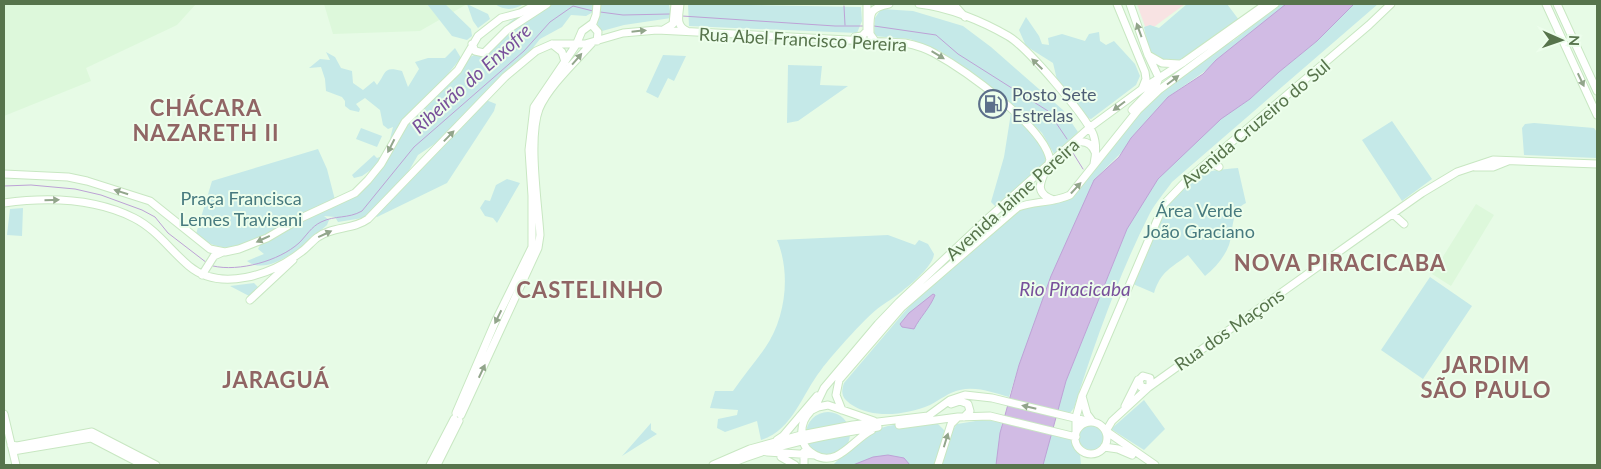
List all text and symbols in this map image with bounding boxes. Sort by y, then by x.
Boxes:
north arrow [1536,15,1586,65]
water label: Ribeirão do Enxofre [407,18,535,138]
one-way arrow [1135,22,1142,37]
street label: Rua Abel Francisco Pereira [698,23,908,55]
one-way arrow [631,27,647,35]
text: N [1566,35,1583,46]
one-way arrow [932,51,945,60]
one-way arrow [572,53,583,66]
street label: Avenida Cruzeiro do Sul [1176,54,1334,192]
one-way arrow [1031,58,1043,70]
one-way arrow [1577,73,1585,87]
one-way arrow [1166,75,1180,85]
place label: Posto Sete Estrelas [1012,83,1097,126]
fuel station icon: Posto Sete Estrelas [978,89,1008,119]
district label: CHÁCARA NAZARETH II [132,94,280,146]
one-way arrow [1112,101,1126,111]
one-way arrow [443,130,455,142]
street label: Avenida Jaime Pereira [941,133,1083,265]
one-way arrow [387,139,395,154]
one-way arrow [1070,182,1082,194]
one-way arrow [114,187,129,195]
park label: Praça Francisca Lemes Travisani [180,187,302,230]
one-way arrow [45,196,61,204]
park label: Área Verde João Graciano [1143,199,1255,242]
one-way arrow [318,230,332,238]
one-way arrow [256,235,270,243]
district label: NOVA PIRACICABA [1234,249,1446,276]
district label: CASTELINHO [516,276,664,303]
water label: Rio Piracicaba [1019,277,1131,300]
street label: Rua dos Maçons [1170,283,1288,375]
one-way arrow [494,310,502,324]
district label: JARDIM SÃO PAULO [1420,351,1552,403]
one-way arrow [479,364,487,378]
district label: JARAGUÁ [222,366,330,393]
one-way arrow [1022,403,1037,411]
one-way arrow [942,432,950,447]

